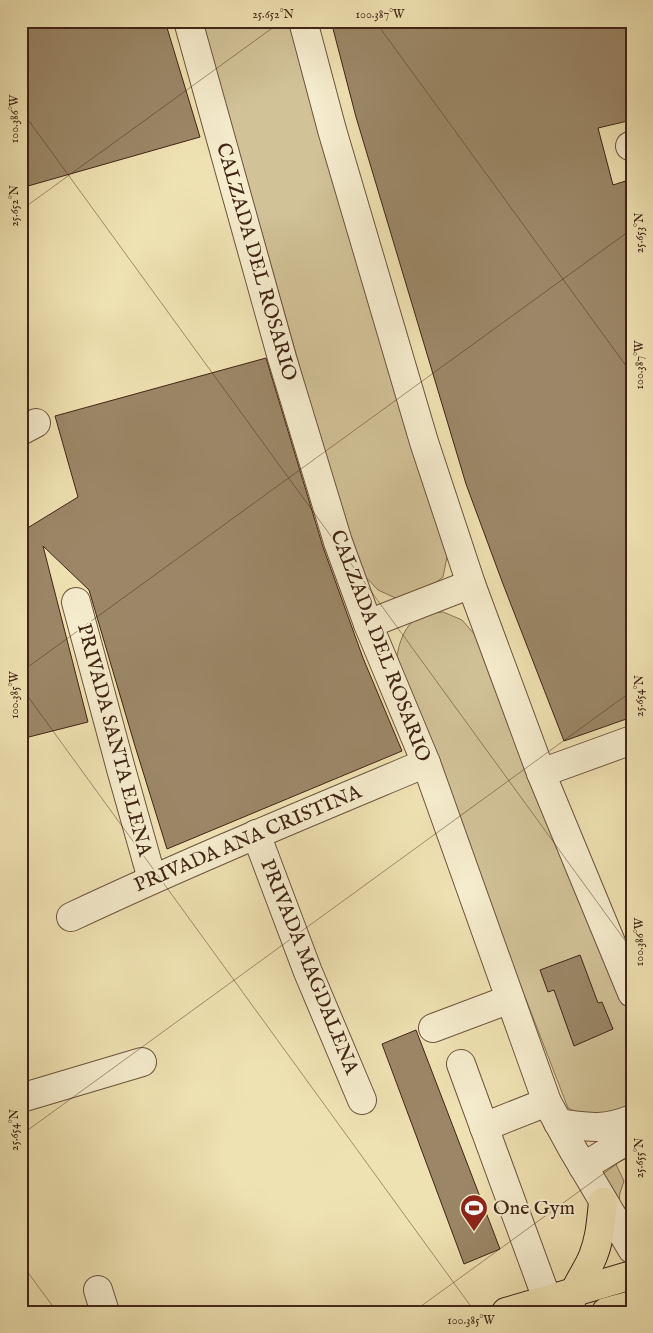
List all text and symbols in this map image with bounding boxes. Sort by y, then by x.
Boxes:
text: 25.652°N [252,7,294,22]
text: 100.387°W [356,7,405,22]
text: 100.386°W [7,94,22,143]
street label: CALZADA DEL ROSARIO [210,140,302,384]
text: 25.652°N [7,185,22,227]
text: 25.653°N [632,212,647,253]
text: 100.387°W [632,340,647,389]
street label: CALZADA DEL ROSARIO [324,526,436,766]
street label: PRIVADA SANTA ELENA [71,621,157,860]
text: 100.385°W [7,671,22,719]
text: 25.654°N [632,674,647,717]
street label: PRIVADA ANA CRISTINA [131,780,366,898]
street label: PRIVADA MAGDALENA [254,856,364,1079]
text: 100.386°W [632,917,647,966]
text: 25.654°N [7,1108,22,1151]
text: 25.655°N [632,1137,647,1178]
sports icon: One Gym [459,1193,489,1232]
place label: One Gym [493,1196,575,1221]
text: 100.385°W [447,1313,495,1328]

